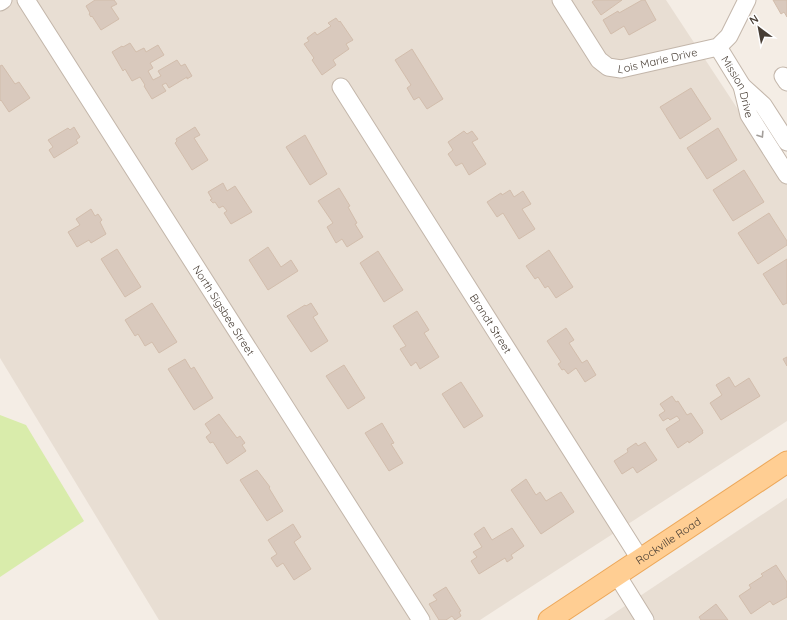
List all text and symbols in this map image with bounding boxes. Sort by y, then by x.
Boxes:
north arrow [739,8,779,48]
text: N [747,11,761,28]
street label: Lois Marie Drive [617,45,699,76]
street label: Mission Drive [718,53,756,119]
one-way arrow [756,131,764,138]
street label: North Sigsbee Street [190,262,258,358]
street label: Brandt Street [467,291,515,356]
street label: Rockville Road [633,514,703,568]

